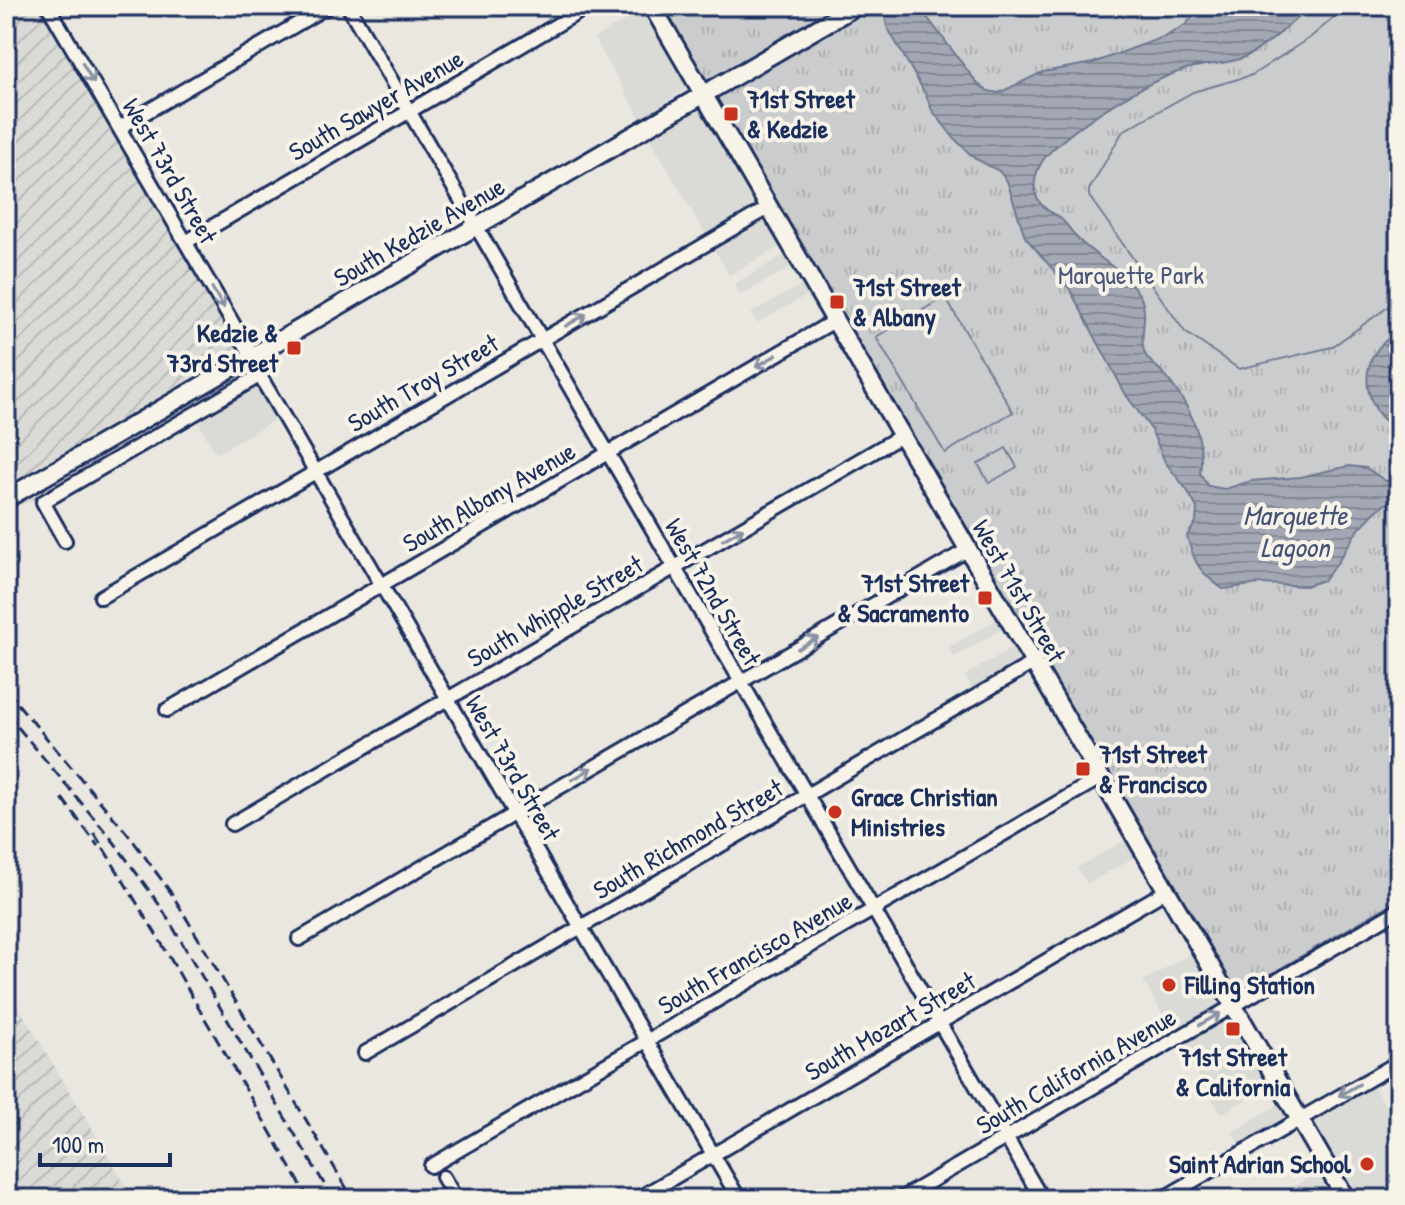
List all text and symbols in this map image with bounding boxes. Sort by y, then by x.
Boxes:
street label: South Sawyer Avenue [282,40,469,169]
one-way arrow [80,61,96,84]
place label: 71st Street & Kedzie [746,81,856,146]
street label: West 73rd Street [115,92,227,251]
marker: 71st Street & Kedzie [722,105,740,123]
street label: South Kedzie Avenue [327,168,511,295]
park label: Marquette Park [1058,257,1204,292]
place label: 71st Street & Albany [852,269,962,335]
one-way arrow [210,286,226,309]
marker: 71st Street & Albany [828,293,846,311]
one-way arrow [564,311,587,327]
place label: Kedzie & 73rd Street [166,315,279,380]
street label: South Troy Street [341,325,506,440]
marker: Kedzie & 73rd Street [285,339,303,357]
one-way arrow [755,353,778,369]
street label: South Albany Avenue [396,433,581,560]
water label: Marquette Lagoon [1243,496,1349,566]
street label: West 72nd Street [657,512,770,673]
street label: West 71st Street [965,513,1075,669]
one-way arrow [721,526,744,542]
street label: South Whipple Street [461,546,650,675]
place label: 71st Street & Sacramento [838,565,970,630]
marker: 71st Street & Sacramento [976,589,994,607]
one-way arrow [796,635,819,651]
street label: West 73rd Street [458,689,570,848]
place label: 71st Street & Francisco [1098,736,1208,801]
marker: 71st Street & Francisco [1074,760,1092,778]
one-way arrow [570,766,593,782]
street label: South Richmond Street [586,769,790,907]
place label: Grace Christian Ministries [851,779,998,844]
marker: Grace Christian Ministries [826,803,844,821]
street label: South Francisco Avenue [651,883,858,1022]
street label: South Mozart Street [798,962,982,1089]
place label: Filling Station [1184,967,1315,1003]
marker: Filling Station [1160,976,1178,994]
street label: South California Avenue [969,999,1182,1142]
one-way arrow [1198,1011,1221,1027]
marker: 71st Street & California [1224,1020,1242,1038]
place label: 71st Street & California [1176,1039,1291,1104]
one-way arrow [1338,1082,1361,1098]
scale bar [40,1117,170,1167]
text: 100 m [52,1128,104,1160]
place label: Saint Adrian School [1169,1146,1352,1181]
marker: Saint Adrian School [1358,1155,1376,1173]

